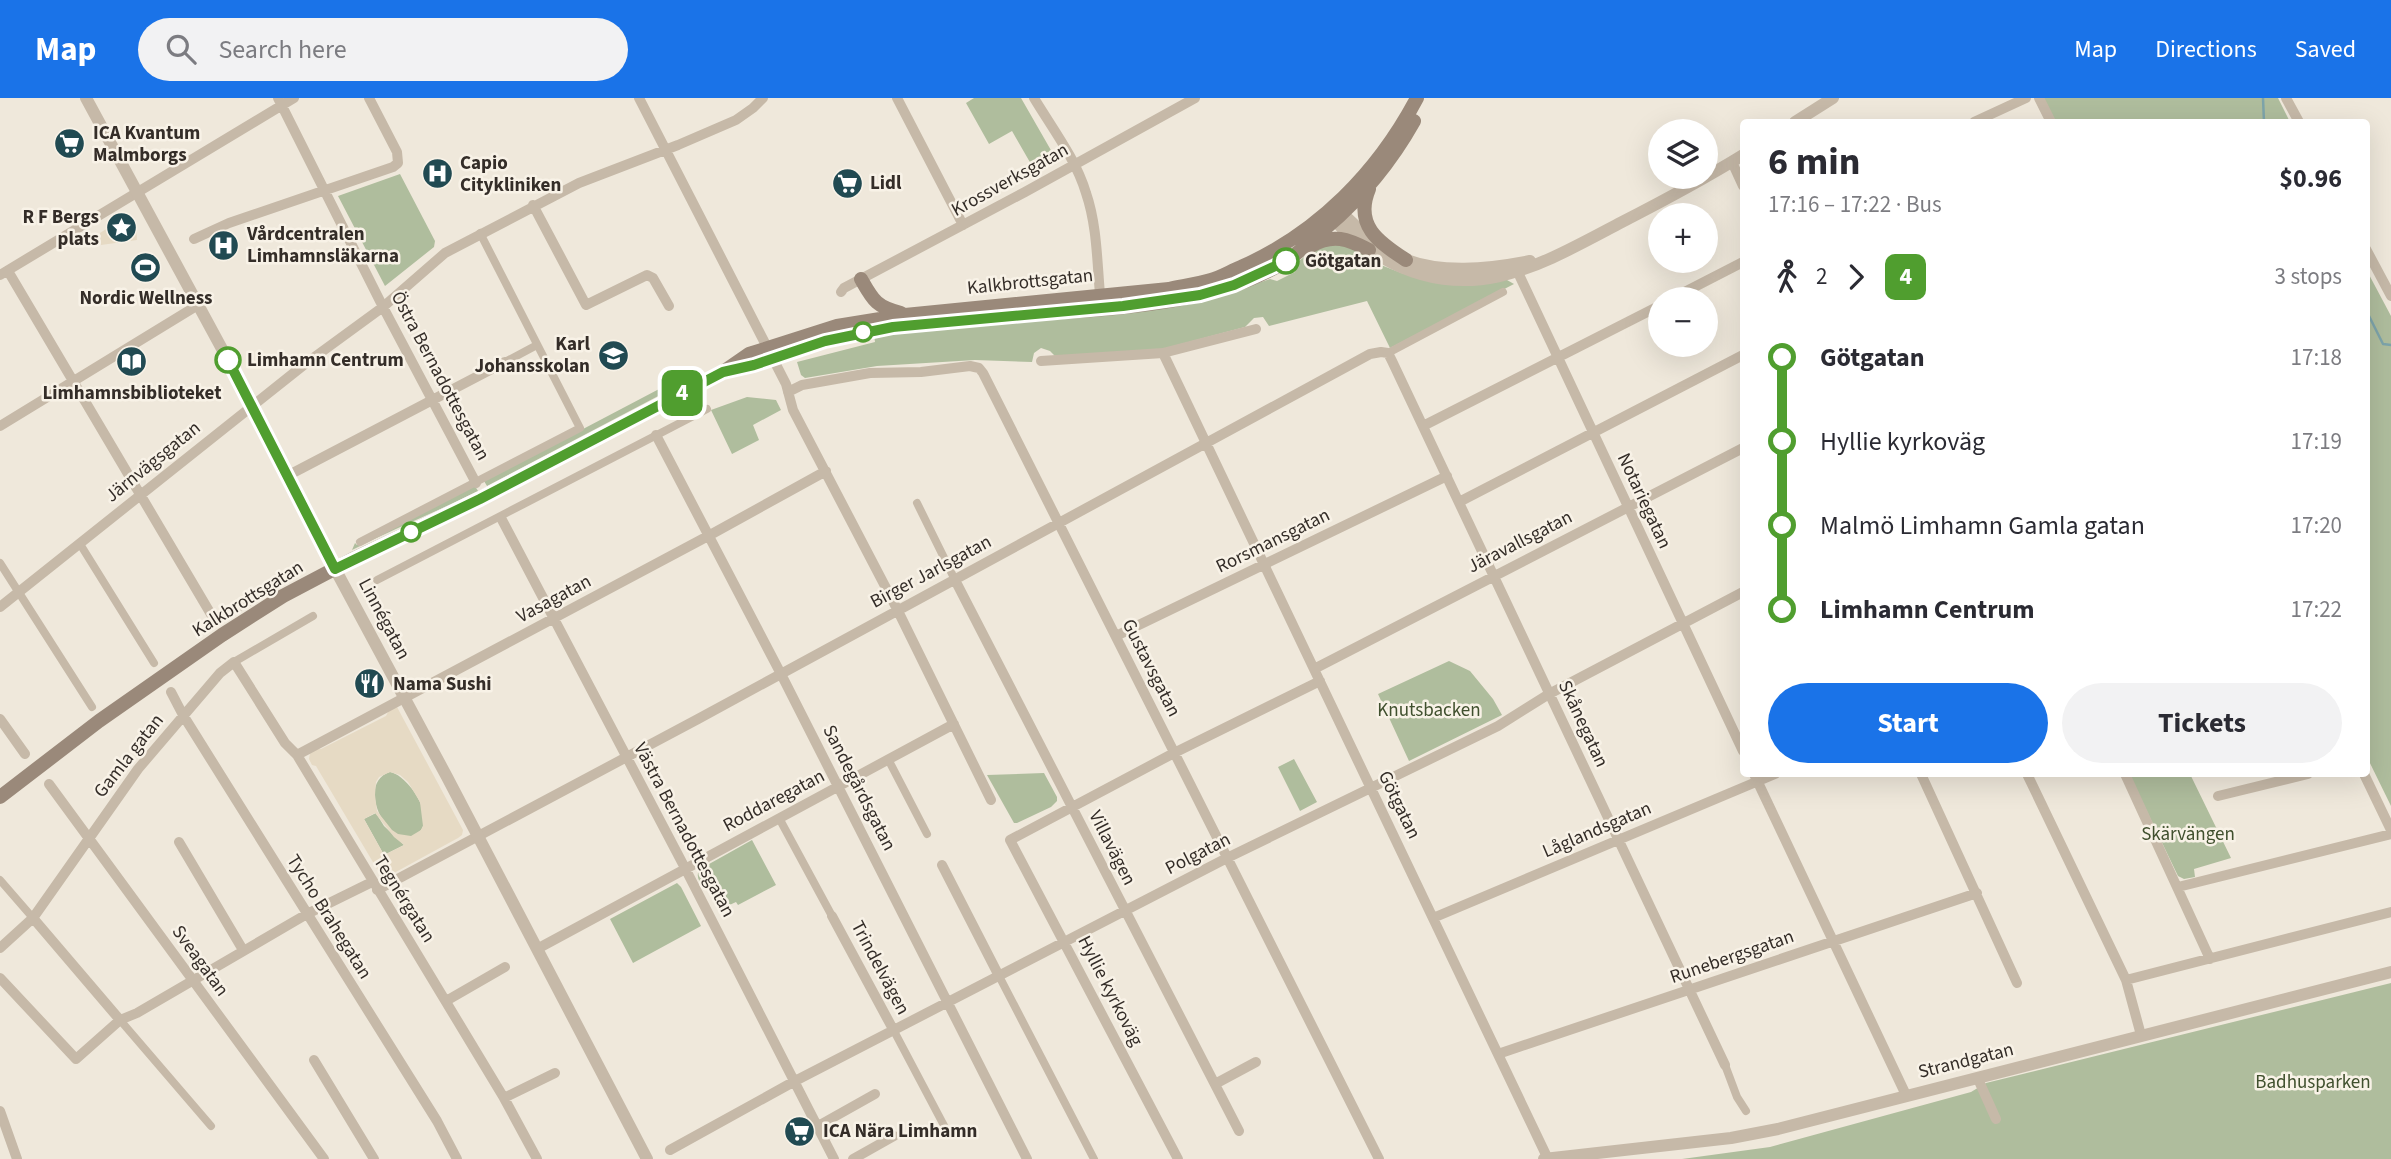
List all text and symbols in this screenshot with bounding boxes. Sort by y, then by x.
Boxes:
search box [138,18,628,81]
text: Map [35,26,96,73]
icon: search [162,30,200,68]
text: Search here [218,31,347,68]
text: Map [2074,32,2117,67]
text: Directions [2155,32,2257,67]
text: Saved [2295,32,2356,67]
map controls [1648,119,1718,357]
button: layers [1648,119,1718,189]
place label: ICA Kvantum Malmborgs [93,120,200,169]
supermarket icon: ICA Kvantum Malmborgs [53,127,87,161]
text: 6 min [1768,135,1860,189]
street label: Krossverksgatan [946,137,1074,223]
place label: Capio Citykliniken [460,150,561,199]
hospital icon: Capio Citykliniken [420,157,454,191]
text: $0.96 [2279,160,2342,197]
supermarket icon: Lidl [830,166,864,200]
place label: Lidl [870,170,902,197]
text: 17:16 – 17:22 · Bus [1768,188,1942,221]
button: + [1648,203,1718,273]
place label: R F Bergs plats [23,204,99,253]
place icon: R F Bergs plats [105,211,139,245]
place label: Vårdcentralen Limhamnsläkarna [246,221,399,270]
hospital icon: Vårdcentralen Limhamnsläkarna [207,228,241,262]
marker: Götgatan [1273,248,1299,274]
place label: Götgatan [1305,248,1381,275]
sports icon: Nordic Wellness [129,250,163,284]
icon: walk [1768,258,1806,296]
icon: forward [1837,258,1875,296]
text: 4 [1899,259,1912,294]
text: 2 [1816,260,1827,293]
text: 3 stops [2275,260,2342,293]
street label: Kalkbrottsgatan [966,262,1094,302]
place label: Nordic Wellness [79,285,213,312]
street label: Östra Bernadottesgatan [384,287,496,465]
button: − [1648,287,1718,357]
unlabelled marker [853,322,873,342]
place label: Karl Johansskolan [474,331,591,380]
school or university icon: Karl Johansskolan [596,338,630,372]
text: Götgatan [1820,339,1925,376]
text: 17:18 [2291,341,2342,374]
library icon: Limhamnsbiblioteket [115,345,149,379]
marker: Limhamn Centrum [215,347,241,373]
place label: Limhamn Centrum [247,347,404,374]
line badge: 4 [659,370,705,416]
text: 4 [676,375,688,410]
place label: Limhamnsbiblioteket [42,380,222,407]
street label: Järnvägsgatan [99,415,207,509]
text: Hyllie kyrkoväg [1820,423,1985,460]
text: 17:19 [2291,425,2342,458]
street label: Notariegatan [1610,449,1678,553]
street label: Rorsmansgatan [1212,502,1334,580]
street label: Järavallsgatan [1463,504,1577,580]
text: Malmö Limhamn Gamla gatan [1820,507,2145,544]
text: 17:20 [2291,509,2342,542]
unlabelled marker [401,522,421,542]
street label: Birger Jarlsgatan [865,529,997,615]
street label: Kalkbrottsgatan [187,554,309,644]
street label: Vasagatan [512,568,596,630]
street label: Linnégatan [351,574,417,664]
text: Limhamn Centrum [1820,591,2035,628]
text: 17:22 [2291,593,2342,626]
street label: Gustavsgatan [1115,614,1187,722]
restaurant icon: Nama Sushi [353,667,387,701]
place label: Nama Sushi [393,671,492,698]
street label: Skånegatan [1551,676,1615,772]
button: Start [1768,683,2048,763]
button: Tickets [2062,683,2342,763]
park label: Knutsbacken [1377,697,1481,724]
street label: Gamla gatan [88,708,170,804]
street label: Sandegårdsgatan [816,720,902,856]
street label: Västra Bernadottesgatan [626,738,742,922]
street label: Roddaregatan [718,763,830,839]
street label: Götgatan [1371,767,1427,843]
street label: Låglandsgatan [1538,795,1656,865]
street label: Villavägen [1082,806,1142,890]
park label: Skärvängen [2141,821,2235,848]
street label: Polgatan [1161,826,1235,882]
street label: Tycho Brahegatan [280,849,378,985]
street label: Tegnérgatan [366,850,442,948]
street label: Trindelvägen [844,916,916,1020]
street label: Sveagatan [165,920,235,1002]
street label: Runebergsgatan [1666,923,1798,991]
street label: Hyllie kyrkoväg [1071,931,1150,1051]
street label: Strandgatan [1916,1036,2016,1086]
park label: Badhusparken [2255,1069,2371,1096]
supermarket icon: ICA Nära Limhamn [783,1114,817,1148]
place label: ICA Nära Limhamn [823,1118,977,1145]

